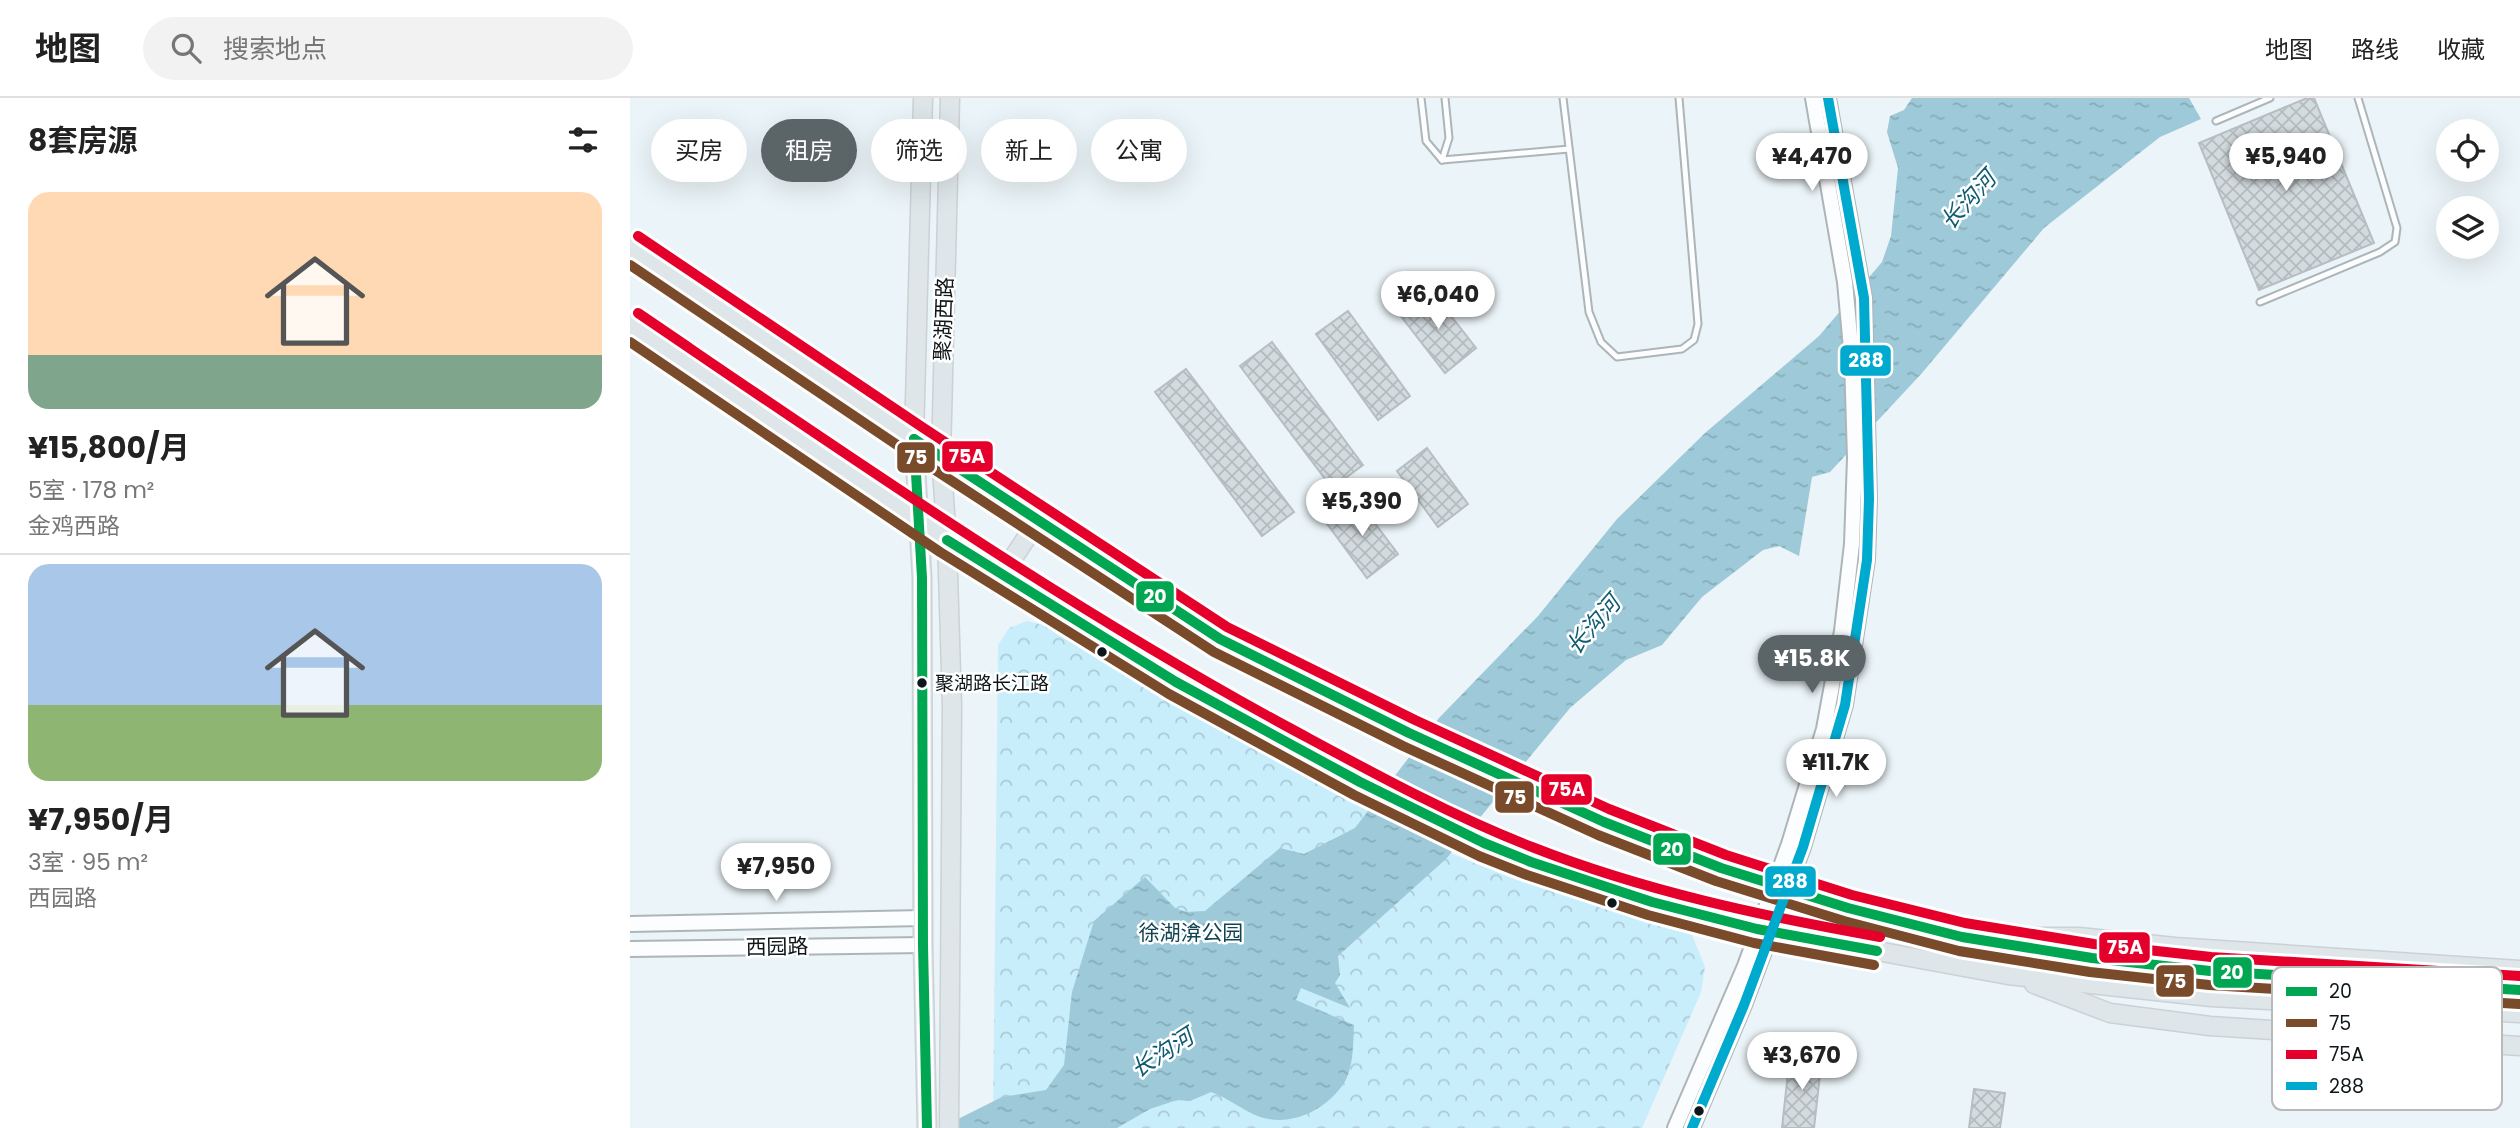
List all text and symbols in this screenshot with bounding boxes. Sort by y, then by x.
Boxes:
search box [143,17,633,80]
text: 地图 [35,25,101,72]
icon: search [167,29,205,67]
text: 搜索地点 [223,31,327,67]
text: 地图 [2265,33,2313,66]
text: 路线 [2351,33,2399,66]
text: 收藏 [2437,33,2485,66]
text: 8套房源 [28,119,137,162]
chip: 买房 [651,119,747,182]
chip: 租房 [761,119,857,182]
chip: 筛选 [871,119,967,182]
chip: 新上 [981,119,1077,182]
chip: 公寓 [1091,119,1187,182]
map controls [2436,119,2499,259]
button: locate [2436,119,2499,182]
icon: filters [564,121,602,159]
pin: ¥4,470 [1755,134,1869,193]
pin: ¥5,940 [2229,134,2343,193]
text: ¥4,470 [1772,140,1852,172]
text: ¥5,940 [2245,140,2327,172]
water label: 长沟河 [1933,161,2006,236]
button: layers [2436,196,2499,259]
icon: home [252,238,378,364]
pin: ¥6,040 [1381,272,1495,331]
street label: 聚湖西路 [928,277,959,361]
text: ¥6,040 [1397,278,1479,310]
line badge: 288 [1839,344,1892,377]
text: 288 [1848,347,1884,374]
text: ¥15,800/月 [28,426,190,469]
line badge: 75A [941,440,994,473]
line badge: 75 [896,441,936,474]
text: 75A [949,443,985,470]
text: 75 [905,444,927,471]
text: 5室 · 178 m² [28,474,154,506]
pin: ¥5,390 [1305,478,1419,538]
text: ¥5,390 [1322,485,1402,517]
text: 金鸡西路 [28,510,120,542]
line badge: 20 [1135,580,1175,613]
text: 20 [1143,583,1167,610]
water label: 长沟河 [1558,585,1630,662]
icon: home [252,610,378,736]
pin: ¥15.8K [1755,636,1869,695]
text: ¥15.8K [1774,642,1850,674]
unlabelled marker [1095,645,1109,659]
place label: 聚湖路长江路 [935,670,1049,697]
marker: 聚湖路长江路 [915,676,929,690]
pin: ¥11.7K [1779,740,1893,799]
text: ¥11.7K [1802,746,1870,778]
line badge: 75A [1540,773,1593,806]
text: 75A [1549,776,1585,803]
line badge: 75 [1494,780,1535,814]
text: 75 [1504,784,1526,811]
text: ¥7,950/月 [28,798,174,841]
line badge: 20 [1652,832,1692,866]
text: 20 [1660,836,1684,863]
pin: ¥7,950 [719,844,833,903]
text: 3室 · 95 m² [28,846,148,878]
text: ¥7,950 [737,850,815,882]
line badge: 288 [1764,865,1817,898]
text: 288 [1772,868,1808,895]
text: 西园路 [28,882,97,914]
unlabelled marker [1605,896,1619,910]
park label: 徐湖渰公园 [1139,918,1244,947]
street label: 西园路 [745,931,809,962]
line badge: 75A [2098,931,2151,964]
text: 75A [2107,934,2143,961]
line badge: 20 [2212,956,2253,989]
text: 20 [2220,959,2244,986]
line badge: 75 [2155,964,2195,998]
legend [2272,967,2502,1110]
text: 75 [2164,968,2186,995]
text: 20 [2329,978,2352,1005]
text: 75 [2329,1010,2351,1037]
water label: 长沟河 [1124,1019,1203,1085]
pin: ¥3,670 [1745,1032,1859,1092]
text: ¥3,670 [1763,1039,1841,1071]
text: 75A [2329,1041,2364,1068]
text: 288 [2329,1073,2364,1100]
unlabelled marker [1692,1104,1706,1118]

